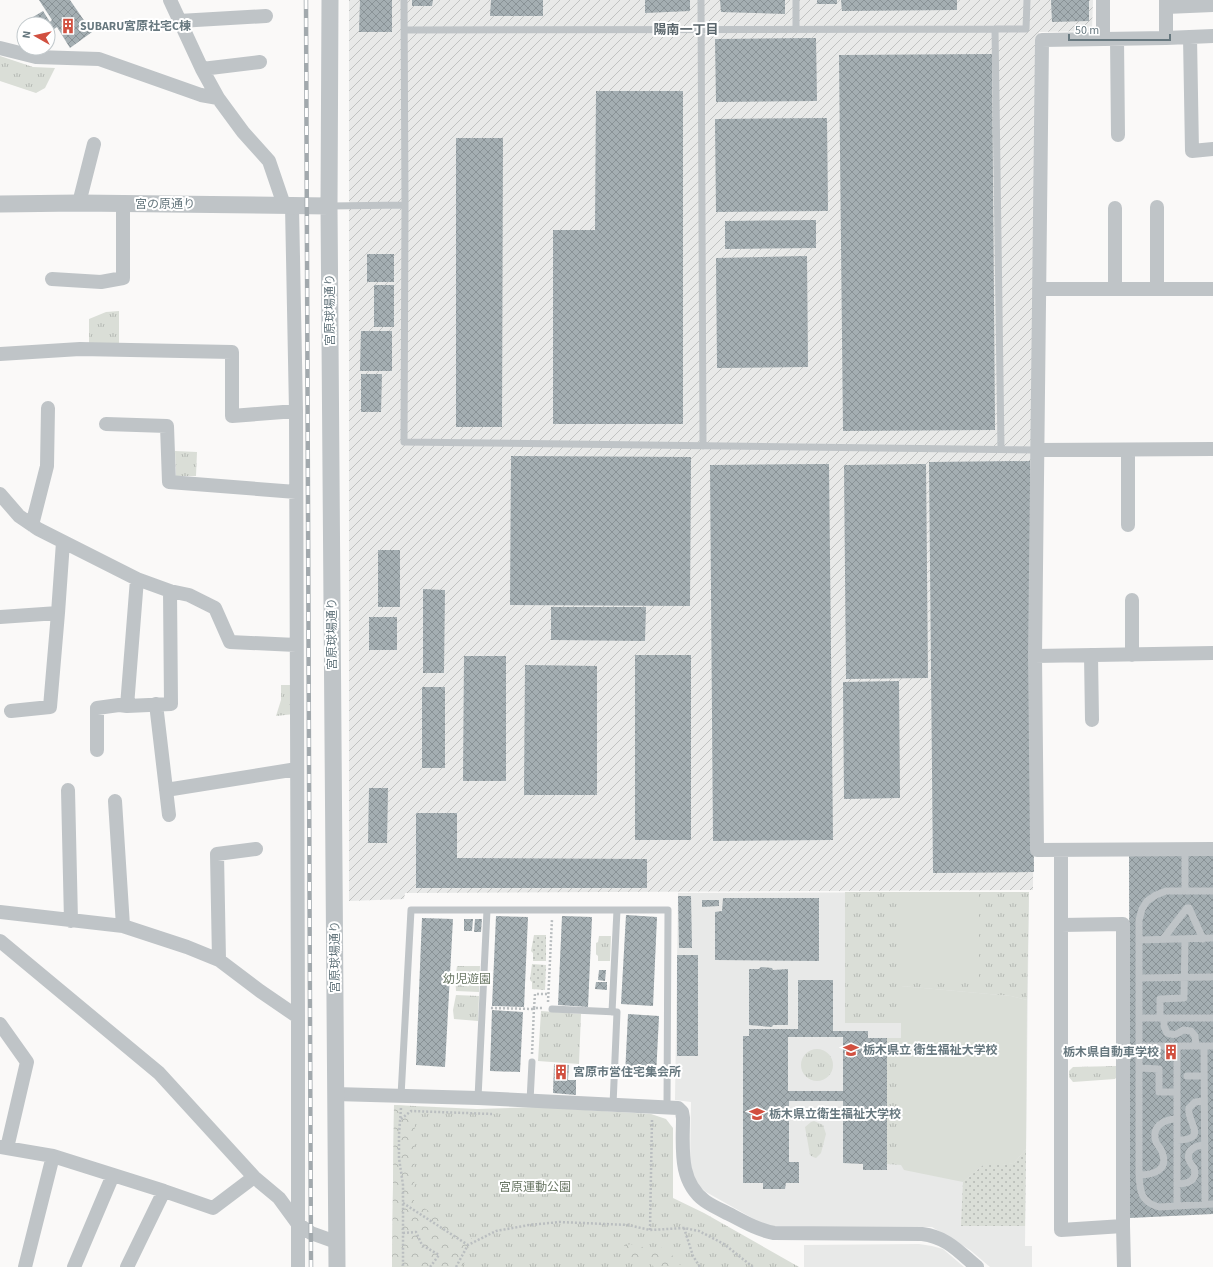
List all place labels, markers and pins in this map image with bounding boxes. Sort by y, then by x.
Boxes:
building icon: SUBARU宮原社宅C棟 [59,17,77,35]
place label: SUBARU宮原社宅C棟 [80,18,191,35]
school or university icon: 栃木県立 衛生福祉大学校 [842,1041,860,1059]
place label: 栃木県立 衛生福祉大学校 [863,1042,997,1059]
building icon: 栃木県自動車学校 [1162,1043,1180,1061]
place label: 栃木県自動車学校 [1063,1044,1159,1061]
building icon: 宮原市営住宅集会所 [552,1063,570,1081]
place label: 宮原市営住宅集会所 [573,1064,681,1081]
school or university icon: 栃木県立衛生福祉大学校 [748,1105,766,1123]
place label: 栃木県立衛生福祉大学校 [769,1106,901,1123]

